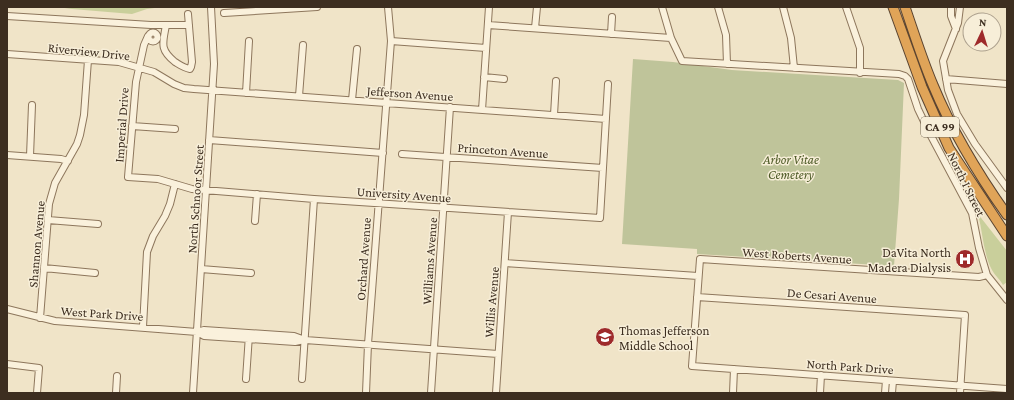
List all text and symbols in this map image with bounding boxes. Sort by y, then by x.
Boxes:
north arrow [962,12,1002,52]
text: N [979,16,987,28]
street label: Riverview Drive [47,40,131,63]
street label: Jefferson Avenue [365,83,454,104]
street label: Imperial Drive [111,87,132,163]
road number: CA 99 [921,117,959,137]
street label: Princeton Avenue [457,140,549,161]
street label: North Schnoor Street [184,143,207,254]
street label: North I Street [944,149,989,220]
park label: Arbor Vitae Cemetery [762,152,819,182]
street label: University Avenue [356,184,452,205]
street label: Shannon Avenue [25,200,48,288]
street label: Orchard Avenue [353,217,374,301]
street label: Williams Avenue [419,217,440,305]
street label: West Roberts Avenue [742,244,852,267]
place label: DaVita North Madera Dialysis [868,245,951,275]
hospital icon: DaVita North Madera Dialysis [954,248,976,270]
street label: Willis Avenue [481,266,502,338]
street label: De Cesari Avenue [787,285,878,306]
street label: West Park Drive [60,303,144,324]
place label: Thomas Jefferson Middle School [619,323,709,353]
school or university icon: Thomas Jefferson Middle School [594,326,616,348]
street label: North Park Drive [806,356,894,377]

